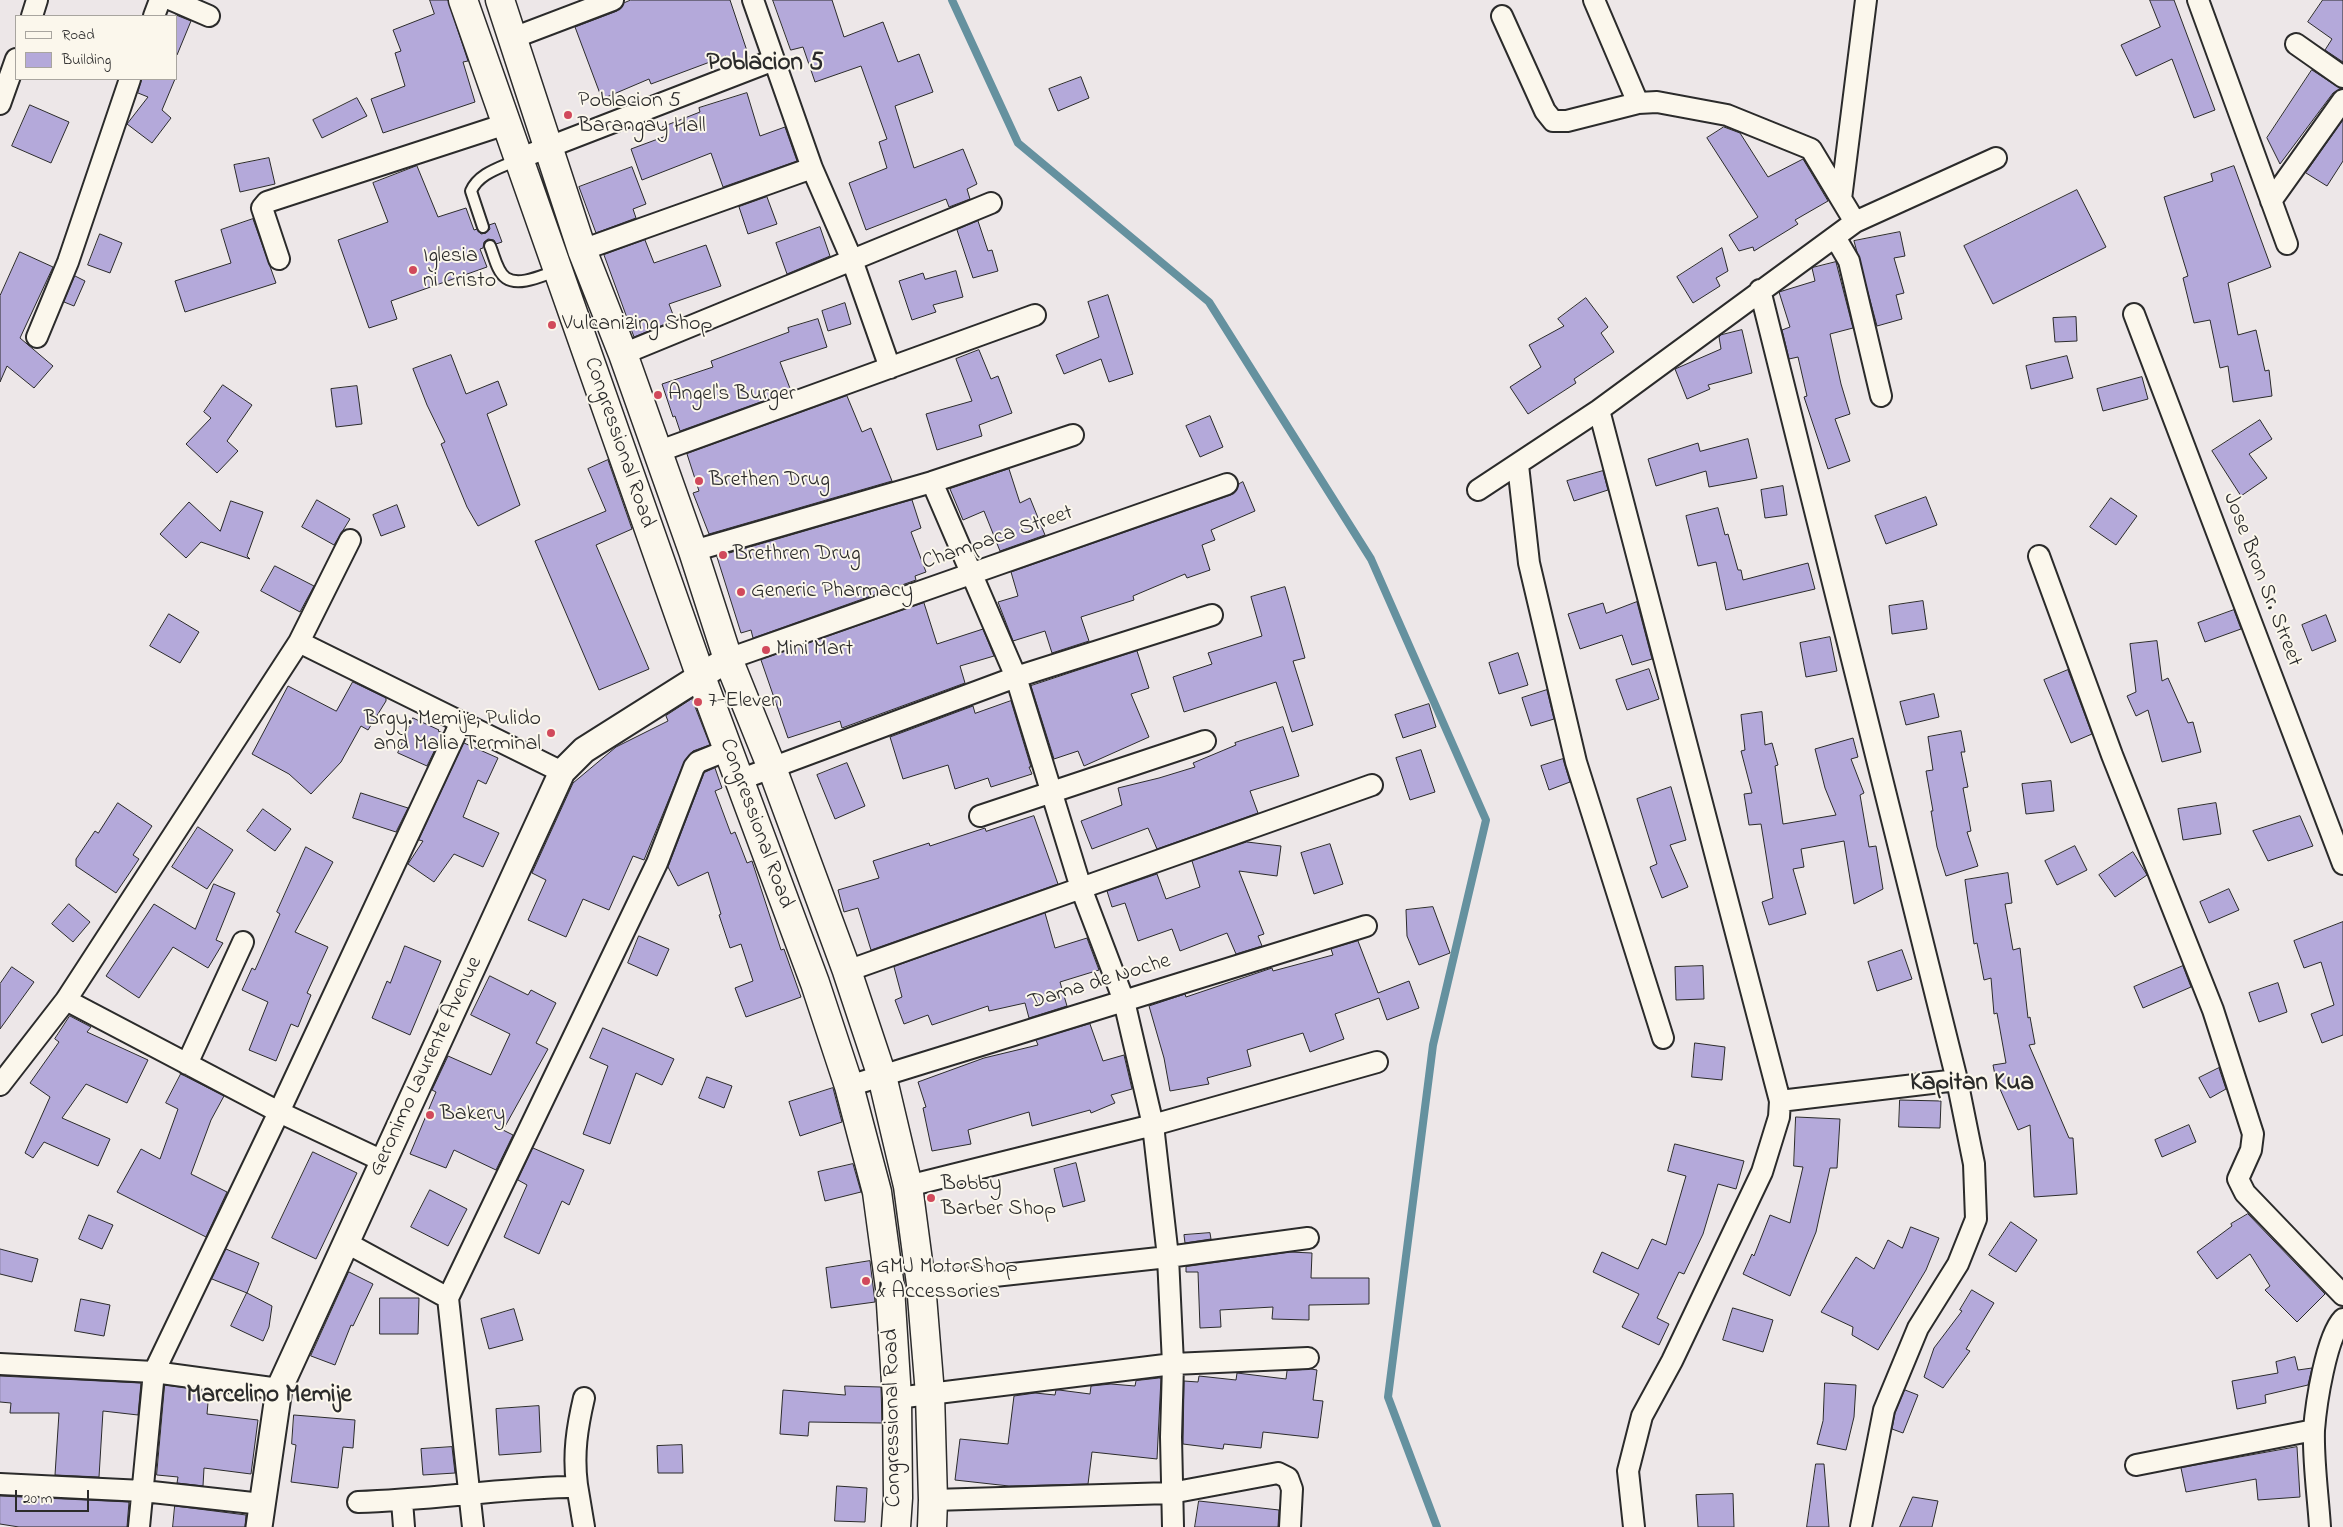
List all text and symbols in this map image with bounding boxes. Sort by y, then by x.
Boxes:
legend [15,15,178,80]
text: Road [62,24,95,46]
text: Building [62,49,111,71]
district label: Poblacion 5 [707,50,823,80]
place label: Poblacion 5 Barangay Hall [578,89,706,140]
marker: Poblacion 5 Barangay Hall [562,109,574,121]
place label: Iglesia ni Cristo [423,244,496,296]
marker: Iglesia ni Cristo [407,264,419,276]
place label: Vulcanizing Shop [562,312,712,338]
marker: Vulcanizing Shop [546,319,558,331]
street label: Congressional Road [576,354,660,532]
place label: Angel's Burger [668,382,796,408]
marker: Angel's Burger [652,389,664,401]
place label: Brethen Drug [709,468,830,494]
marker: Brethen Drug [693,475,705,487]
street label: Jose Bron Sr. Street [2216,489,2306,671]
street label: Champaca Street [919,501,1077,577]
place label: Brethren Drug [733,542,861,568]
marker: Brethren Drug [717,549,729,561]
place label: Generic Pharmacy [751,579,913,605]
marker: Generic Pharmacy [735,586,747,598]
place label: Mini Mart [776,637,853,663]
marker: Mini Mart [760,644,772,656]
place label: 7-Eleven [708,689,782,715]
marker: 7-Eleven [692,696,704,708]
place label: Brgy. Memije, Pulido and Malia Terminal [364,707,541,758]
marker: Brgy. Memije, Pulido and Malia Terminal [545,727,557,739]
street label: Congressional Road [712,736,798,912]
street label: Dama de Noche [1026,949,1174,1017]
street label: Geronimo Laurente Avenue [364,953,490,1181]
district label: Kapitan Kua [1910,1070,2034,1100]
place label: Bakery [440,1102,505,1128]
marker: Bakery [424,1109,436,1121]
place label: Bobby Barber Shop [941,1172,1056,1224]
marker: Bobby Barber Shop [925,1192,937,1204]
place label: GMJ MotorShop & Accessories [876,1255,1018,1306]
marker: GMJ MotorShop & Accessories [860,1275,872,1287]
street label: Congressional Road [879,1329,909,1507]
district label: Marcelino Memije [186,1382,352,1412]
scale bar [18,1480,91,1512]
text: 20 m [23,1488,52,1510]

